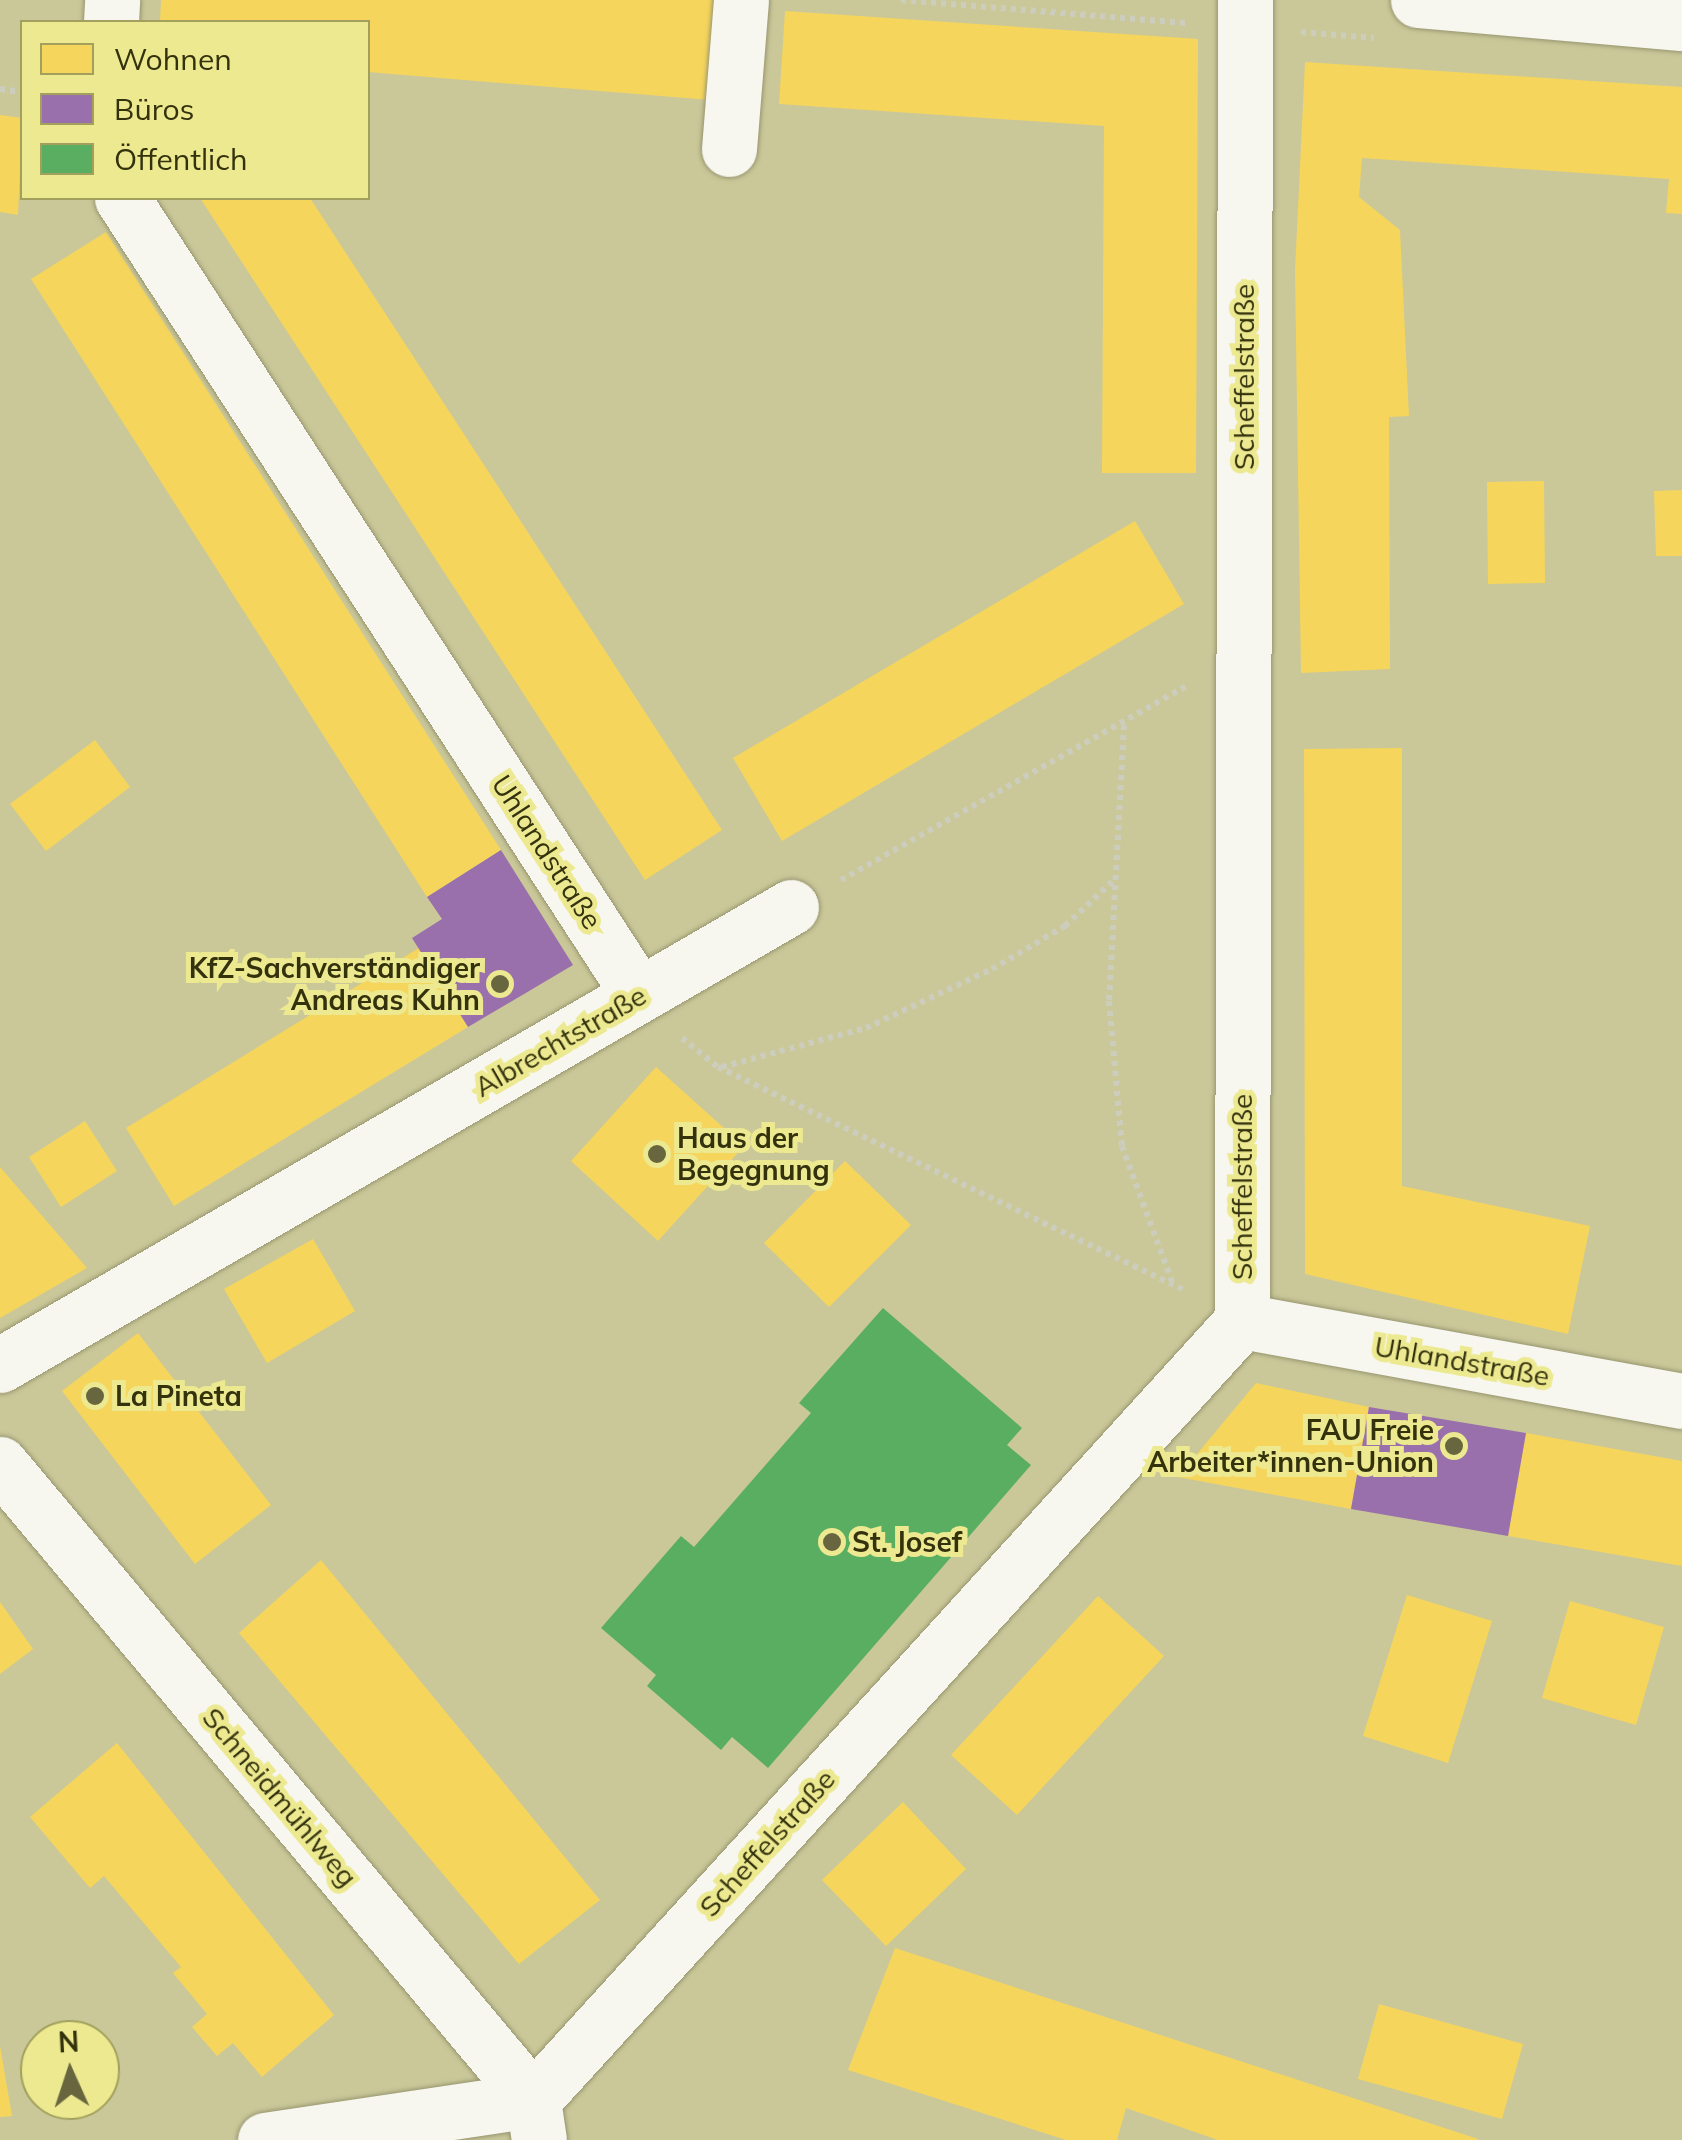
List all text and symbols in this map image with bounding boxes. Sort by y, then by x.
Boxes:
legend [20,20,370,200]
text: Wohnen [114,40,232,78]
text: Büros [114,90,194,128]
text: Öffentlich [114,140,248,178]
street label: Scheffelstraße [1227,284,1261,470]
street label: Uhlandstraße [485,769,609,935]
place label: KfZ-Sachverständiger Andreas Kuhn [189,951,480,1017]
marker: KfZ-Sachverständiger Andreas Kuhn [489,973,511,995]
street label: Albrechtstraße [468,978,652,1104]
street label: Scheffelstraße [1225,1094,1259,1280]
place label: Haus der Begegnung [677,1121,830,1187]
marker: Haus der Begegnung [646,1143,668,1165]
street label: Uhlandstraße [1372,1329,1552,1393]
place label: La Pineta [115,1379,242,1413]
marker: La Pineta [84,1385,106,1407]
place label: FAU Freie Arbeiter*innen-Union [1147,1413,1434,1479]
marker: FAU Freie Arbeiter*innen-Union [1443,1435,1465,1457]
place label: St. Josef [852,1525,962,1559]
marker: St. Josef [821,1531,843,1553]
street label: Schneidmühlweg [196,1701,364,1893]
street label: Scheffelstraße [692,1763,842,1923]
north arrow [20,2020,120,2120]
text: N [57,2024,80,2060]

